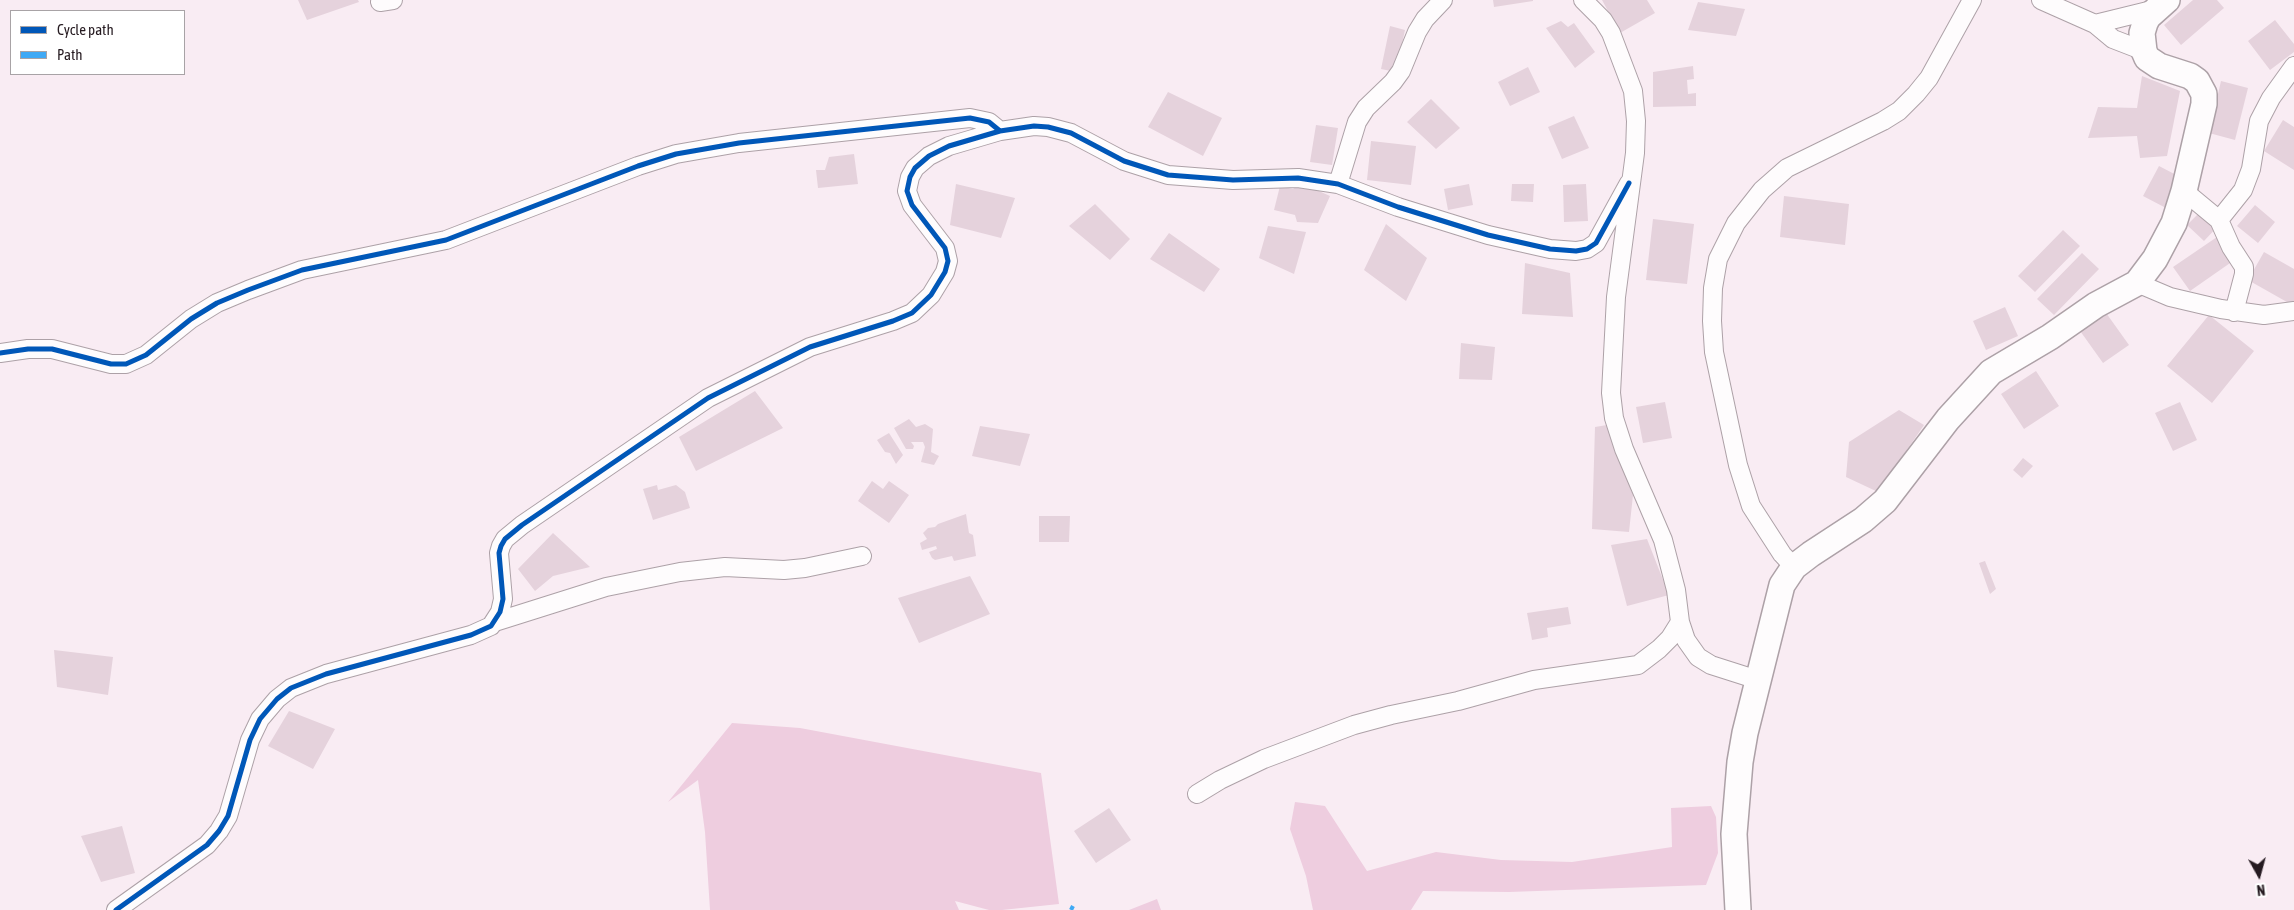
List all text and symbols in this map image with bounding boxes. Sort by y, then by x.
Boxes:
legend [10,10,185,75]
text: Cycle path [57,21,114,38]
text: Path [57,46,83,63]
north arrow [2234,850,2284,900]
text: N [2256,881,2266,898]

